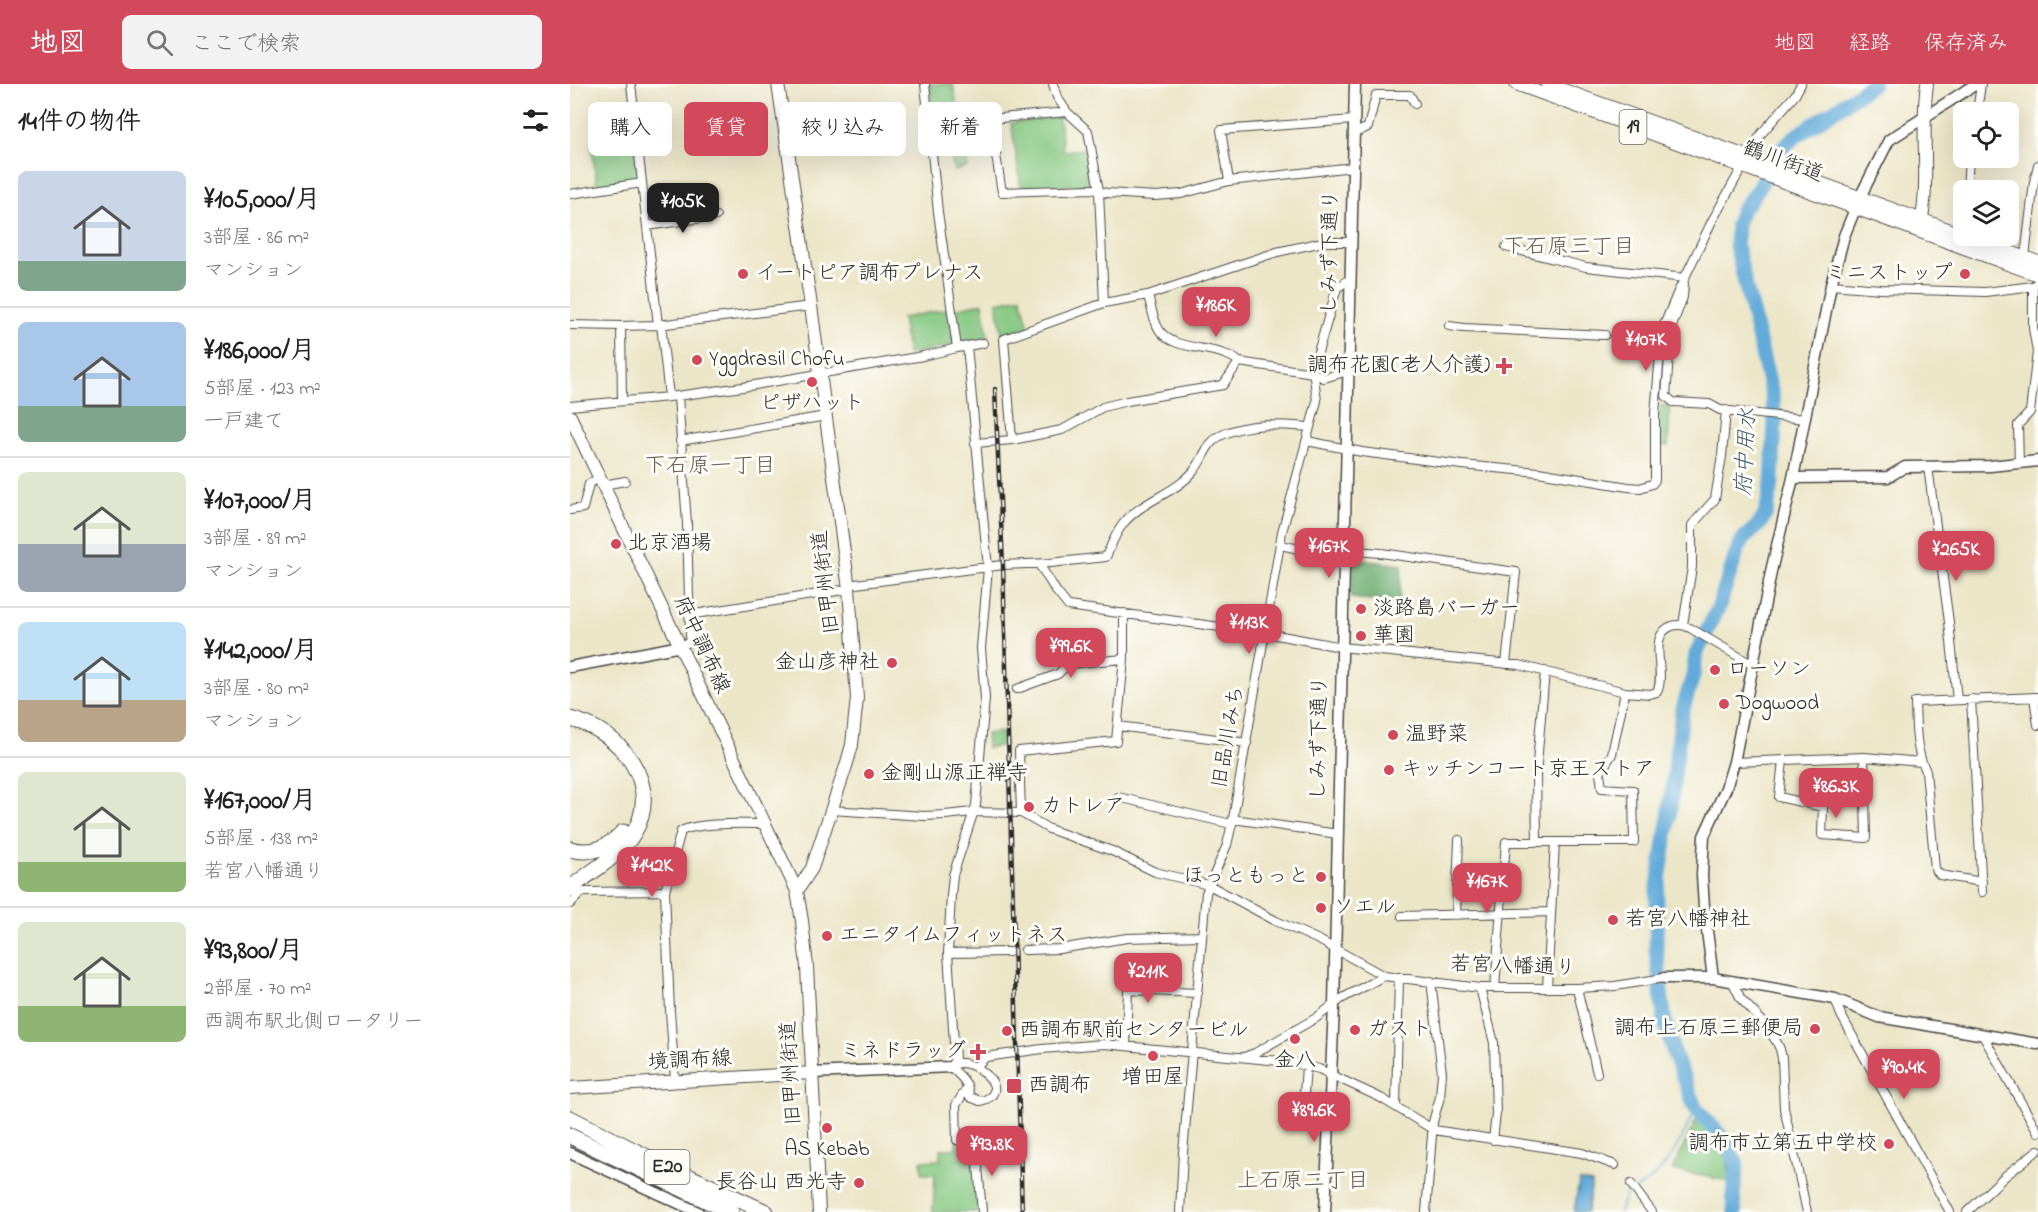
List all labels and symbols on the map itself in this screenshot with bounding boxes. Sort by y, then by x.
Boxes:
road number: 19 [1620,110,1646,144]
street label: 鶴川街道 [1738,134,1828,190]
pin: ¥105K [641,183,725,234]
street label: しみず下通り [1315,189,1347,315]
district label: 下石原三丁目 [1503,232,1635,264]
place label: イートピア調布プレナス [755,259,983,289]
place label: ミニストップ [1825,259,1953,289]
marker: イートピア調布プレナス [736,267,750,281]
marker: ミニストップ [1958,267,1972,281]
pin: ¥186K [1174,287,1258,338]
pin: ¥107K [1604,321,1688,372]
place label: Yggdrasil Chofu [709,345,845,377]
place label: 調布花園(老人介護) [1307,351,1490,381]
marker: Yggdrasil Chofu [690,353,704,367]
marker: 調布花園(老人介護) [1495,357,1513,375]
marker: ピザハット [805,375,819,389]
place label: ピザハット [760,389,865,419]
water label: 府中用水 [1729,407,1765,497]
district label: 下石原一丁目 [644,451,776,483]
street label: 旧甲州街道 [806,528,848,636]
pin: ¥167K [1287,528,1371,579]
place label: 北京酒場 [628,529,712,559]
pin: ¥265K [1914,531,1998,582]
marker: 北京酒場 [609,537,623,551]
street label: 府中調布線 [665,591,737,699]
place label: 淡路島バーガー [1373,594,1520,624]
marker: 淡路島バーガー [1354,602,1368,616]
pin: ¥113K [1207,604,1291,655]
place label: 華園 [1373,621,1415,651]
pin: ¥99.6K [1022,628,1120,679]
marker: 華園 [1354,629,1368,643]
place label: 金山彦神社 [775,648,880,678]
place label: ローソン [1727,655,1811,685]
marker: 金山彦神社 [885,656,899,670]
marker: ローソン [1708,663,1722,677]
street label: しみず下通り [1304,675,1336,801]
street label: 旧品川みち [1205,683,1253,791]
place label: Dogwood [1735,689,1819,721]
marker: Dogwood [1717,697,1731,711]
place label: 温野菜 [1405,720,1468,750]
marker: 温野菜 [1386,728,1400,742]
place label: キッチンコート京王ストア [1401,755,1655,785]
place label: 金剛山源正禅寺 [881,759,1028,789]
marker: キッチンコート京王ストア [1382,763,1396,777]
marker: 金剛山源正禅寺 [862,767,876,781]
pin: ¥86.3K [1787,768,1885,819]
place label: カトレア [1041,792,1125,822]
marker: カトレア [1022,800,1036,814]
pin: ¥142K [610,847,694,898]
place label: ほっともっと [1183,862,1309,892]
pin: ¥167K [1445,863,1529,914]
marker: ほっともっと [1314,870,1328,884]
place label: ソエル [1333,893,1396,923]
marker: ソエル [1314,901,1328,915]
place label: 若宮八幡神社 [1625,905,1751,935]
marker: 若宮八幡神社 [1606,913,1620,927]
place label: エニタイムフィットネス [839,921,1067,951]
marker: エニタイムフィットネス [820,929,834,943]
street label: 若宮八幡通り [1450,950,1576,984]
pin: ¥211K [1106,953,1190,1004]
place label: 調布上石原三郵便局 [1614,1014,1803,1044]
place label: ガスト [1367,1015,1432,1045]
place label: 西調布駅前センタービル [1019,1016,1249,1046]
street label: 旧甲州街道 [774,1020,810,1126]
marker: 調布上石原三郵便局 [1808,1022,1822,1036]
marker: ガスト [1348,1023,1362,1037]
marker: 西調布駅前センタービル [1000,1024,1014,1038]
marker: 金八 [1288,1032,1302,1046]
place label: ミネドラッグ [840,1037,966,1067]
street label: 境調布線 [647,1044,733,1078]
marker: ミネドラッグ [971,1045,985,1059]
place label: 金八 [1274,1046,1316,1076]
marker: 増田屋 [1146,1049,1160,1063]
pin: ¥90.4K [1855,1049,1953,1100]
place label: 増田屋 [1122,1063,1185,1093]
place label: 西調布 [1028,1071,1091,1101]
marker: 西調布 [1005,1077,1023,1095]
pin: ¥89.6K [1265,1092,1363,1143]
marker: AS Kebab [820,1121,834,1135]
pin: ¥93.8K [943,1126,1041,1177]
place label: 調布市立第五中学校 [1688,1129,1877,1159]
place label: AS Kebab [785,1135,869,1165]
marker: 調布市立第五中学校 [1882,1137,1896,1151]
road number: E20 [644,1150,690,1184]
district label: 上石原二丁目 [1237,1166,1369,1198]
place label: 長谷山 西光寺 [716,1168,847,1198]
marker: 長谷山 西光寺 [852,1176,866,1190]

